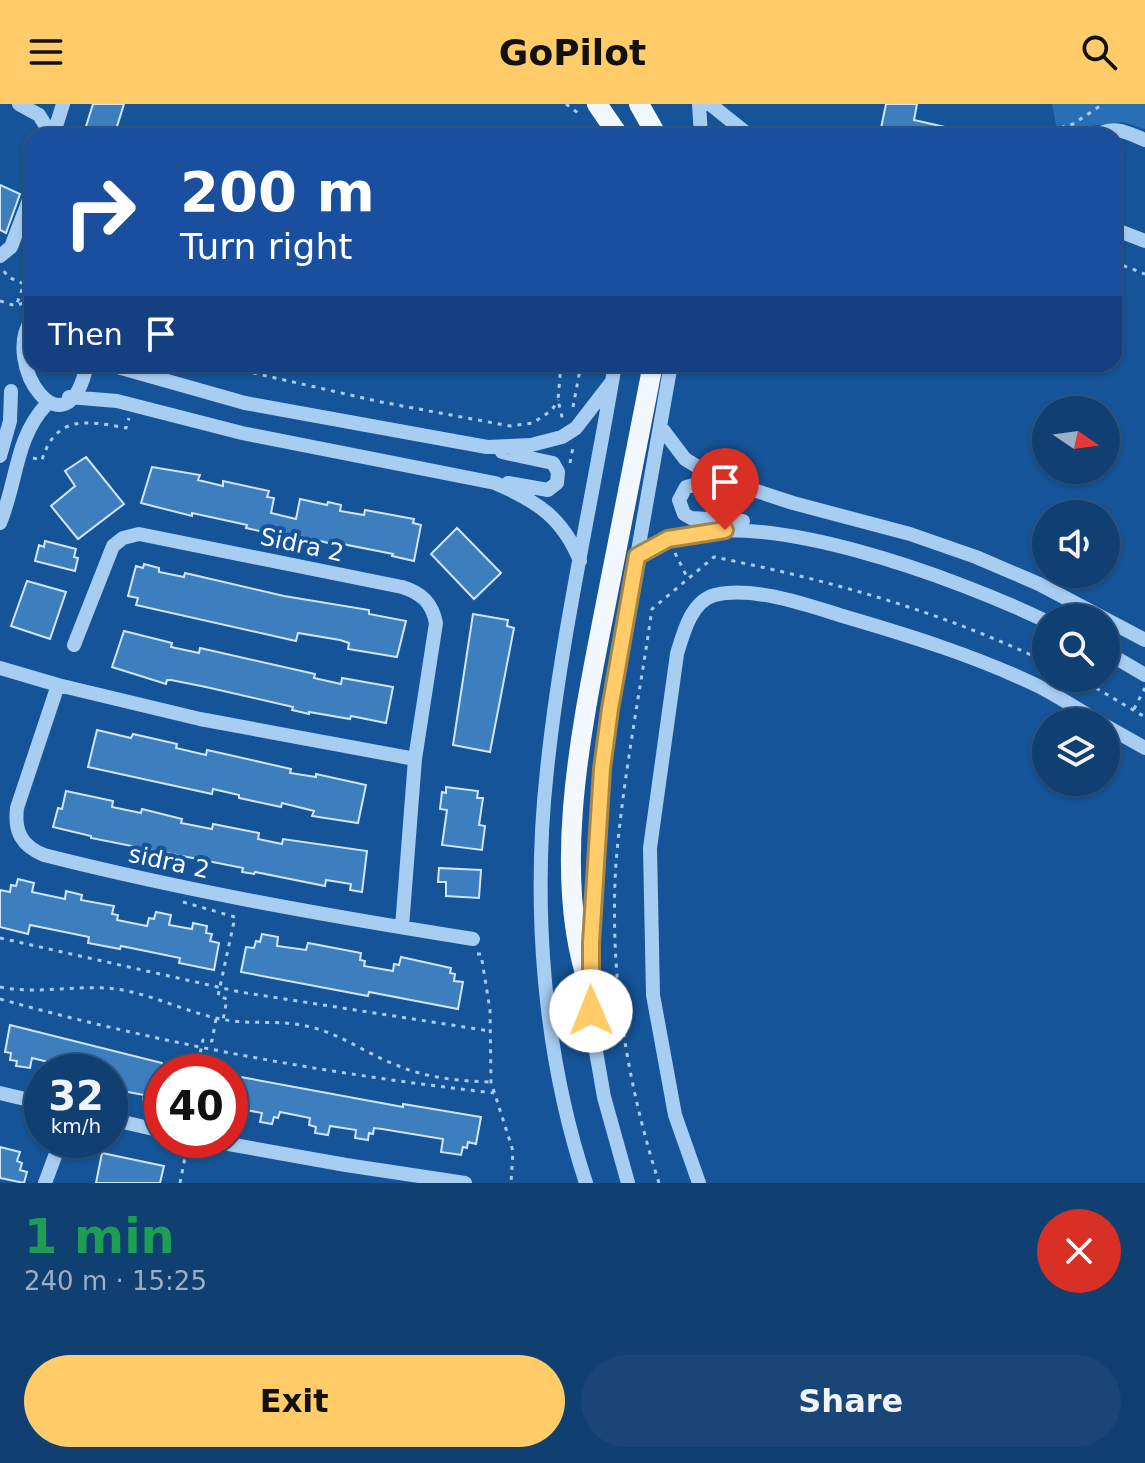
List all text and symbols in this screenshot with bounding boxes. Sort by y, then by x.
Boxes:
icon: menu [24,30,68,74]
icon: search [1077,30,1121,74]
text: GoPilot [499,32,646,73]
text: 200 m [180,159,375,224]
icon: right [48,160,152,264]
text: Turn right [180,226,352,267]
icon: arrive [139,312,183,356]
text: Then [48,317,123,352]
north arrow [1032,396,1120,484]
map controls [1032,396,1120,796]
pin [691,448,759,530]
icon: arrive [703,460,747,504]
button: sound [1032,500,1120,588]
street label: Sidra 2 [258,523,346,567]
button: search [1032,604,1120,692]
button: layers [1032,708,1120,796]
street label: sidra 2 [126,840,212,884]
position arrow [549,969,633,1053]
speed limit sign: 40 [144,1054,248,1158]
text: 32 [48,1073,104,1119]
text: km/h [51,1114,101,1138]
text: 1 min [24,1208,175,1264]
button: close [1037,1209,1121,1293]
text: 240 m · 15:25 [24,1266,207,1296]
button: Exit [24,1355,565,1447]
button: Share [581,1355,1121,1447]

